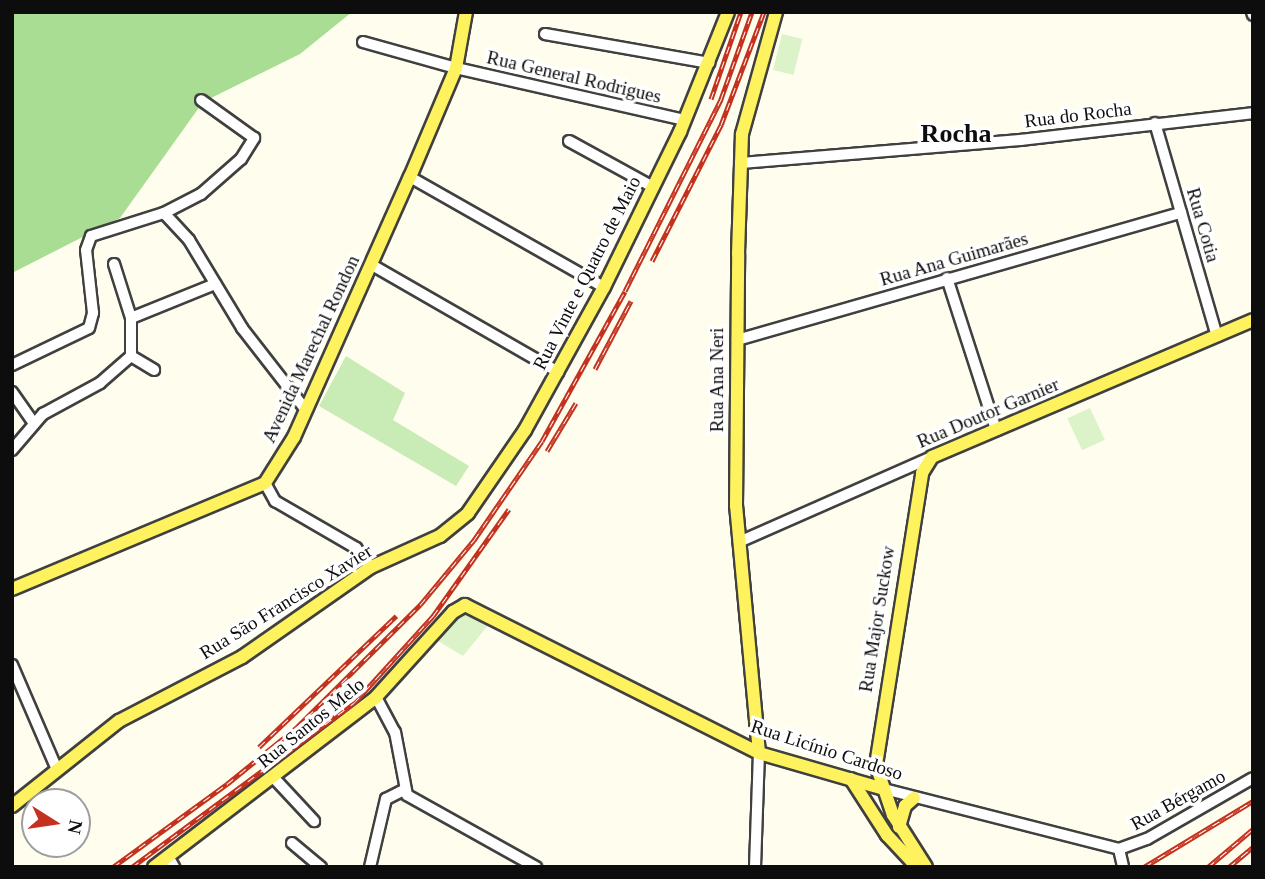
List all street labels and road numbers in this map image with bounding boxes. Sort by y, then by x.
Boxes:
street label: Rua General Rodrigues [485,46,663,108]
street label: Rua do Rocha [1023,97,1133,133]
street label: Rua Vinte e Quatro de Maio [528,172,646,374]
street label: Rua Cotia [1181,185,1225,265]
street label: Rua Ana Guimarães [877,227,1031,291]
street label: Avenida Marechal Rondon [257,252,365,446]
street label: Rua Ana Neri [706,327,728,433]
street label: Rua Doutor Garnier [914,373,1062,453]
street label: Rua São Francisco Xavier [196,540,376,664]
street label: Rua Major Suckow [854,544,900,694]
street label: Rua Santos Melo [253,673,369,773]
street label: Rua Licínio Cardoso [748,715,906,785]
street label: Rua Bérgamo [1127,765,1229,835]

